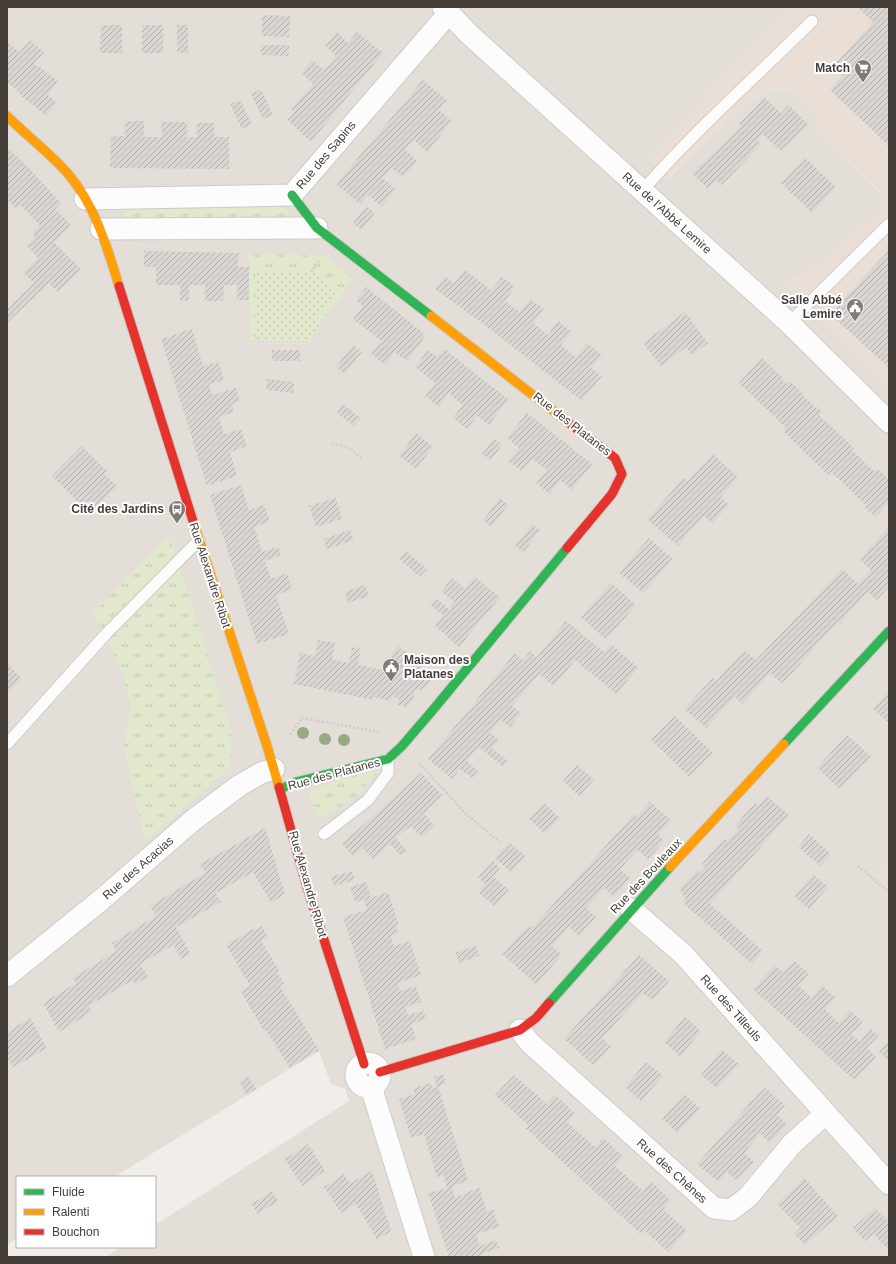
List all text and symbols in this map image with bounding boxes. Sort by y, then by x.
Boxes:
supermarket icon: Match [853,58,873,83]
place label: Match [815,61,850,75]
street label: Rue des Sapins [293,118,359,192]
street label: Rue de l'Abbé Lemire [620,169,715,257]
place label: Salle Abbé Lemire [781,293,842,321]
public building icon: Salle Abbé Lemire [845,297,865,322]
street label: Rue des Platanes [530,389,614,459]
bus stop icon: Cité des Jardins [167,499,187,524]
place label: Cité des Jardins [71,502,164,516]
street label: Rue Alexandre Ribot [186,520,234,630]
place label: Maison des Platanes [404,653,470,681]
public building icon: Maison des Platanes [381,657,401,682]
street label: Rue des Platanes [286,755,382,793]
street label: Rue Alexandre Ribot [286,829,330,939]
street label: Rue des Acacias [100,833,176,903]
street label: Rue des Bouleaux [607,835,685,917]
street label: Rue des Tilleuls [697,972,765,1044]
street label: Rue des Chênes [634,1136,710,1206]
legend [16,1176,156,1248]
text: Fluide [52,1185,85,1199]
text: Ralenti [52,1205,89,1219]
text: Bouchon [52,1225,99,1239]

